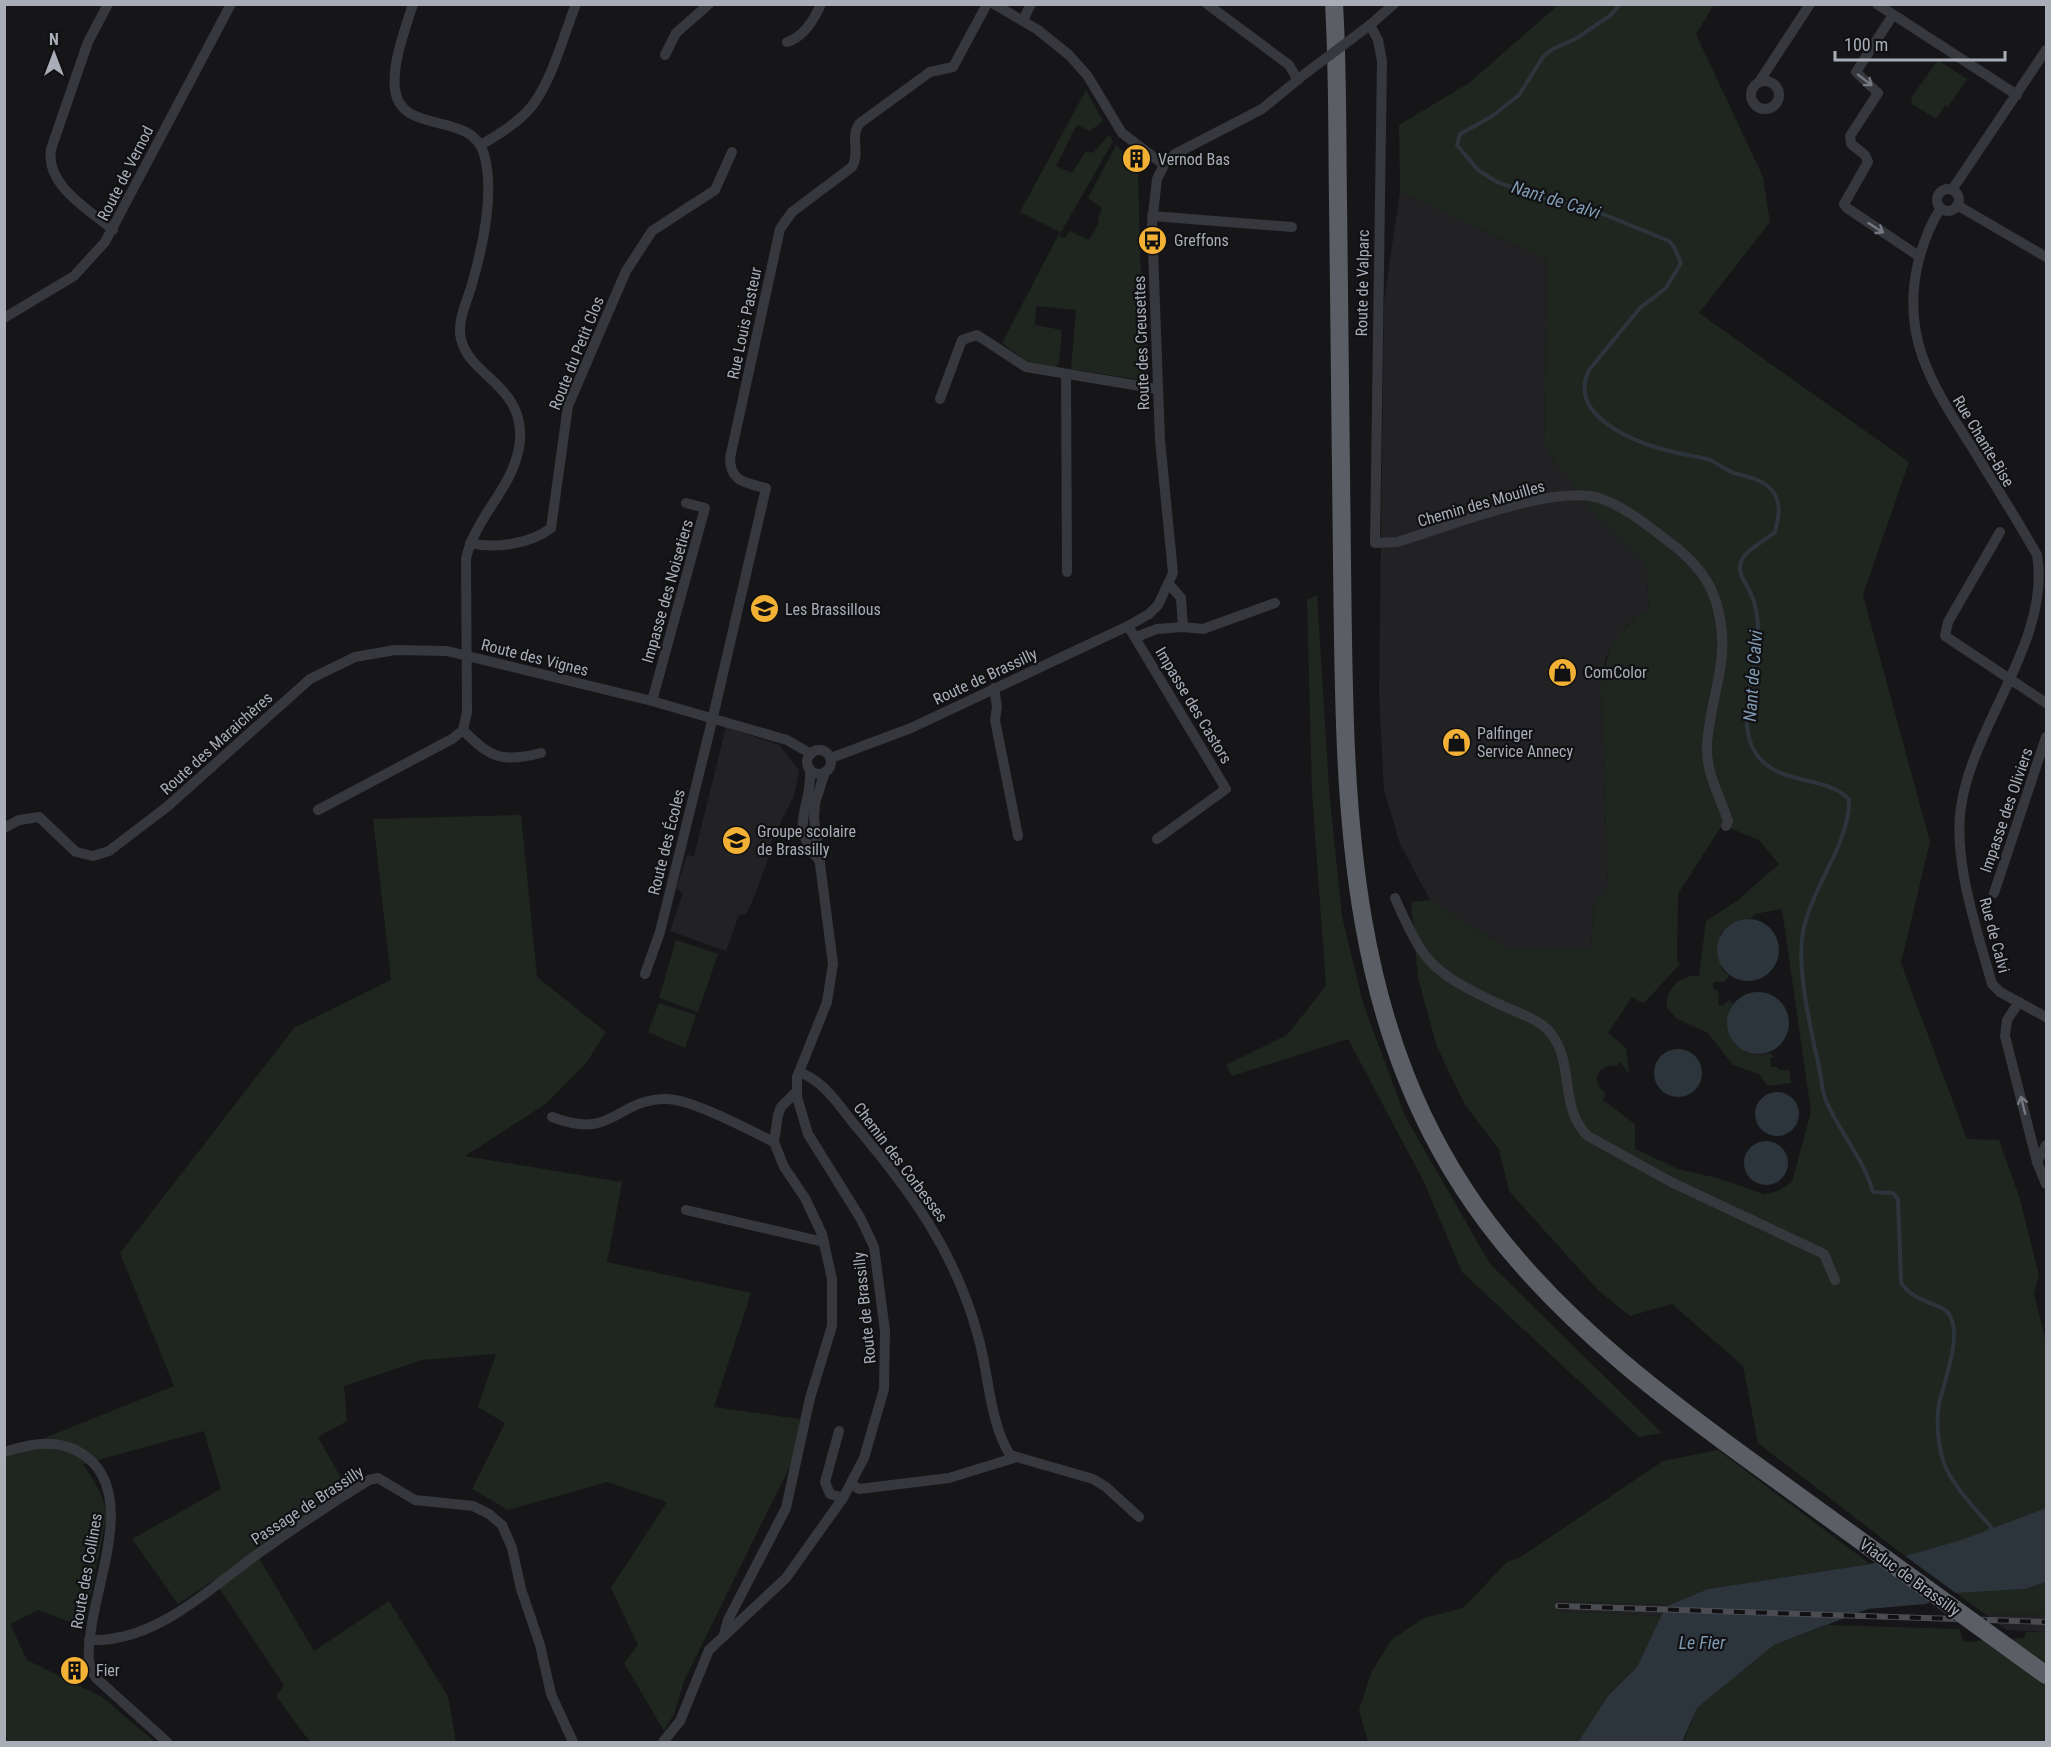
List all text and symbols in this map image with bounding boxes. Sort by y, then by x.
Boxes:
north arrow [24,24,84,84]
scale bar [1835,24,2004,62]
text: N [49,30,59,49]
text: 100 m [1844,34,1888,55]
one-way arrow [1857,73,1873,86]
street label: Route de Vernod [93,123,158,224]
building icon: Vernod Bas [1121,143,1153,175]
place label: Vernod Bas [1158,150,1230,169]
water label: Nant de Calvi [1509,176,1604,223]
one-way arrow [1867,222,1884,234]
bus stop icon: Greffons [1137,224,1169,256]
street label: Route de Valparc [1352,229,1373,337]
place label: Greffons [1174,231,1229,250]
street label: Rue Louis Pasteur [723,265,766,381]
street label: Route des Creusettes [1130,275,1153,411]
street label: Route du Petit Clos [545,294,608,413]
street label: Rue Chante-Bise [1949,392,2018,490]
street label: Chemin des Mouilles [1415,476,1547,531]
street label: Impasse des Noisetiers [638,517,697,665]
school or university icon: Les Brassillous [748,593,780,625]
place label: Les Brassillous [785,600,881,619]
water label: Nant de Calvi [1739,629,1766,722]
street label: Route des Vignes [479,635,590,680]
street label: Route de Brassilly [930,644,1041,709]
street label: Impasse des Castors [1151,644,1236,767]
shop icon: ComColor [1547,656,1579,688]
place label: ComColor [1584,663,1647,682]
street label: Route des Maraichères [156,688,276,799]
place label: Palfinger Service Annecy [1477,724,1574,761]
shop icon: Palfinger Service Annecy [1440,726,1472,758]
street label: Impasse des Oliviers [1976,745,2037,875]
street label: Route des Écoles [644,787,689,897]
place label: Groupe scolaire de Brassilly [757,822,856,859]
school or university icon: Groupe scolaire de Brassilly [720,824,752,856]
street label: Rue de Calvi [1975,895,2014,975]
one-way arrow [2017,1096,2028,1115]
street label: Chemin des Corbesses [849,1099,952,1226]
street label: Route de Brassilly [849,1251,880,1365]
street label: Passage de Brassilly [248,1462,367,1549]
street label: Route des Collines [67,1512,106,1630]
street label: Viaduc de Brassilly [1856,1535,1964,1620]
water label: Le Fier [1679,1632,1726,1653]
building icon: Fier [59,1654,91,1686]
place label: Fier [96,1661,120,1680]

